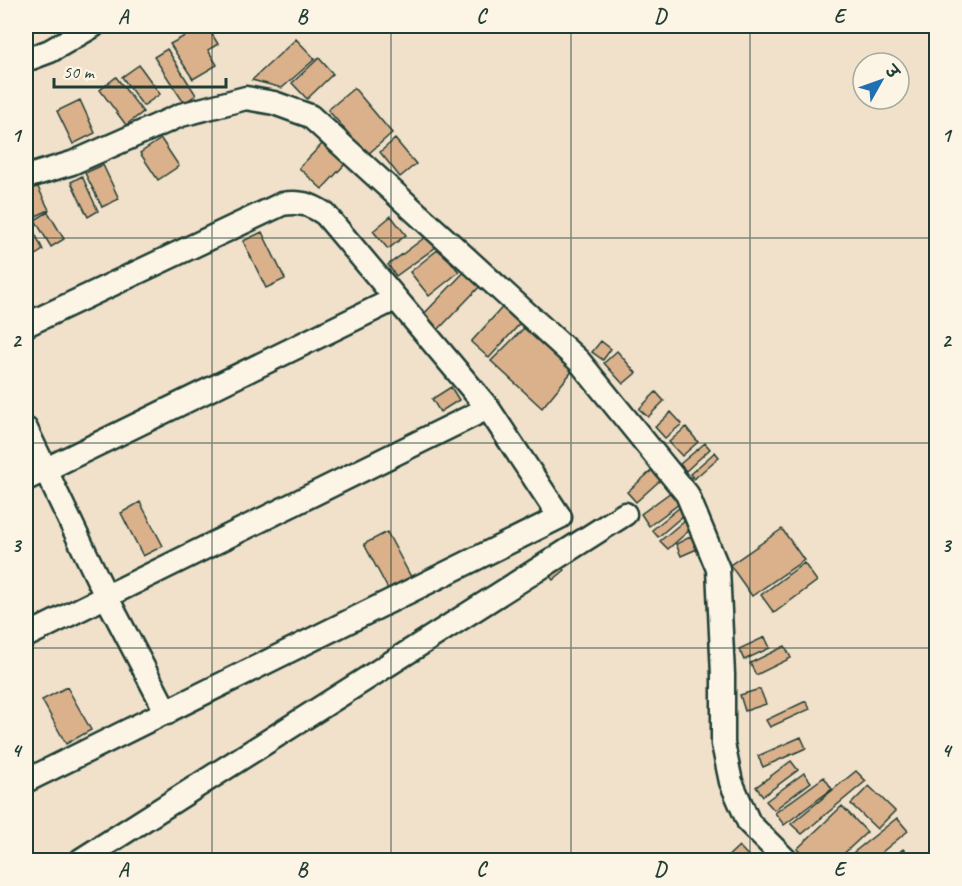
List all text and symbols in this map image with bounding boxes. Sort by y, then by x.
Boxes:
text: A [118,4,130,29]
text: B [297,4,309,29]
text: C [476,4,488,29]
text: D [654,4,668,29]
text: E [834,4,848,29]
scale bar [54,51,226,89]
north arrow [851,51,911,111]
text: उ [879,60,904,84]
text: 50 m [63,61,96,83]
text: 1 [12,123,23,148]
text: 1 [942,123,953,148]
text: 2 [12,328,23,353]
text: 2 [942,328,953,353]
text: 3 [12,533,23,558]
text: 3 [942,533,953,558]
text: 4 [12,738,24,763]
text: 4 [942,738,954,763]
text: A [118,857,130,882]
text: B [297,857,309,882]
text: C [476,857,488,882]
text: D [654,857,668,882]
text: E [834,857,848,882]

